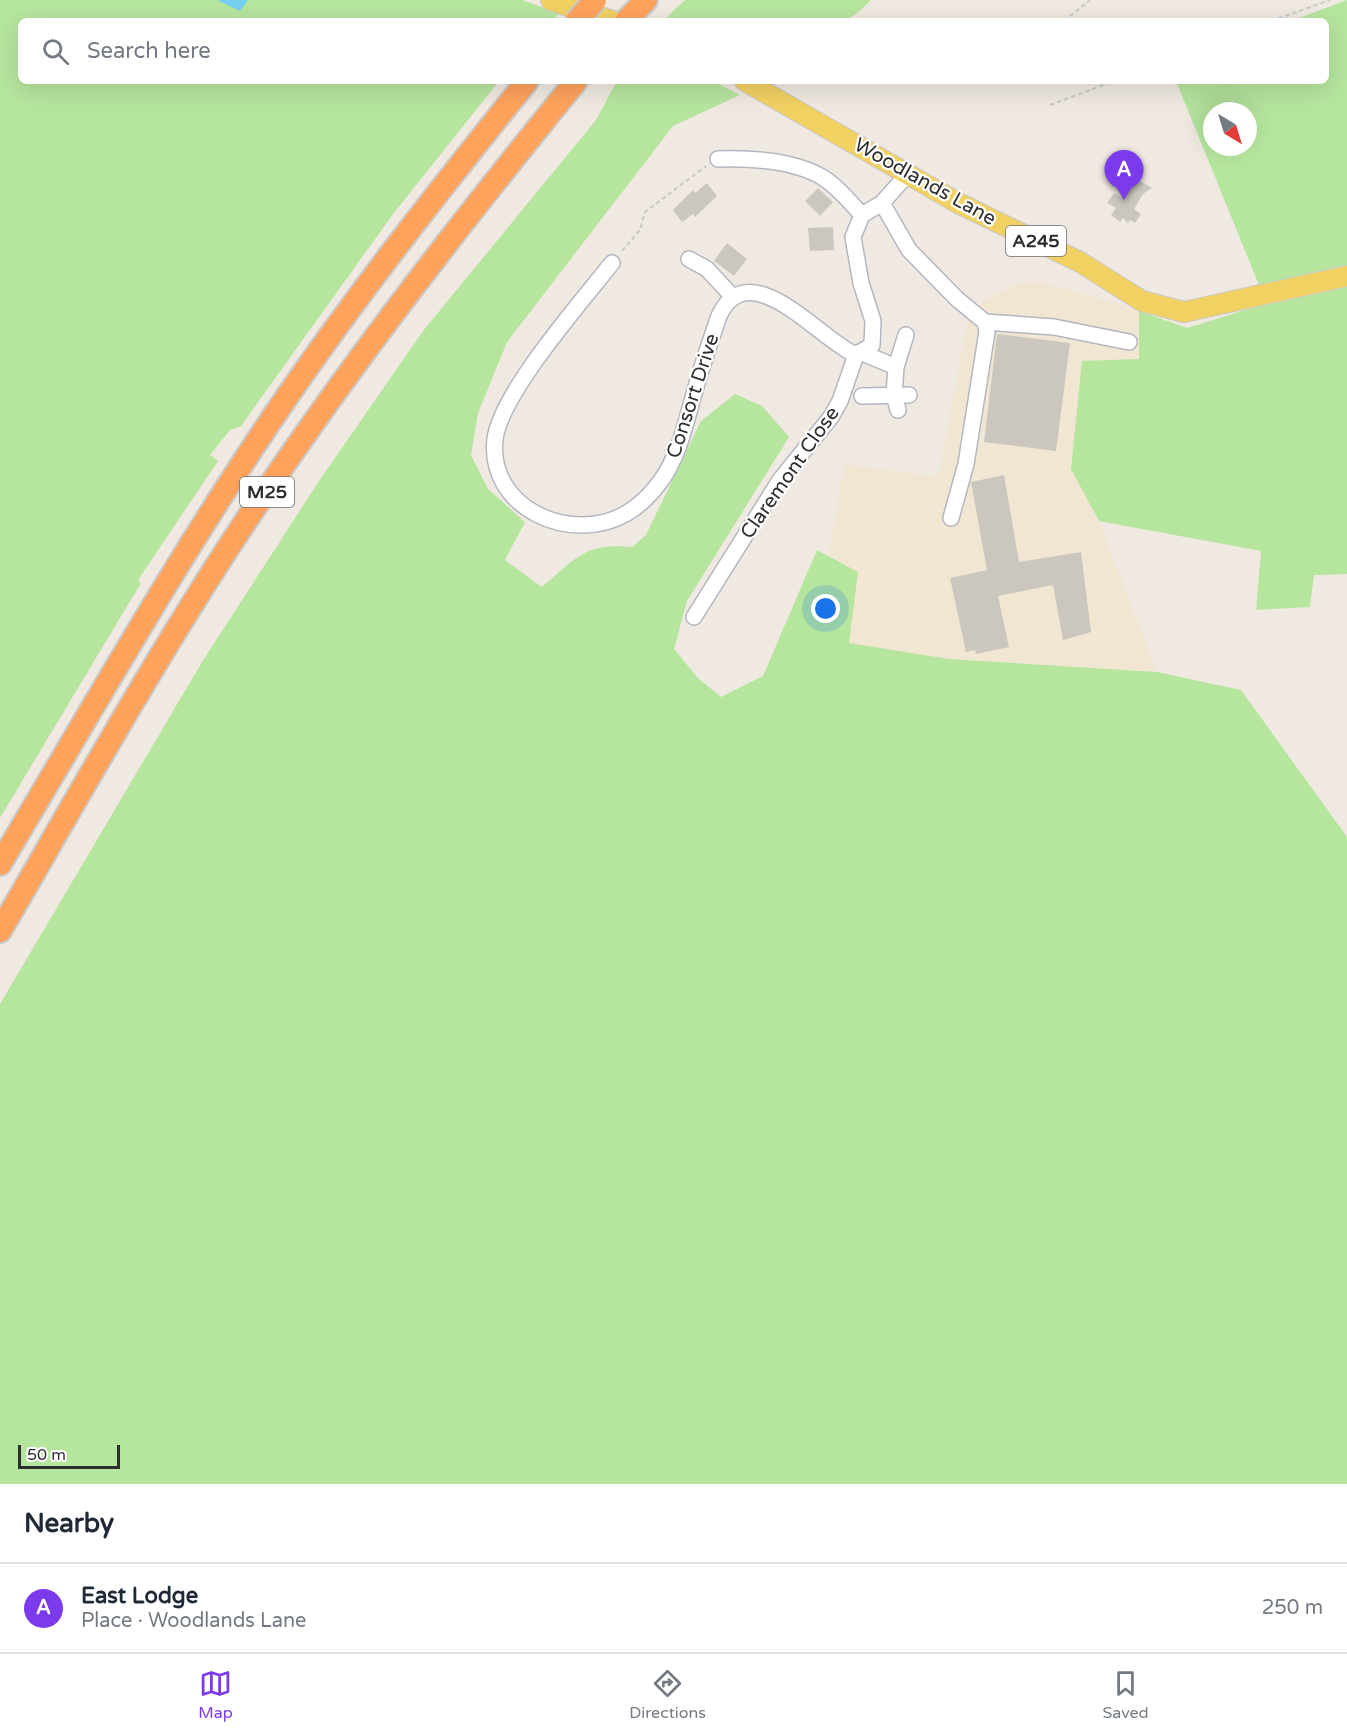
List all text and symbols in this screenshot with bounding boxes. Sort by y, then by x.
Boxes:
search box [18,18,1329,84]
icon: search [39,35,72,68]
text: Search here [87,38,211,64]
north arrow [1203,102,1257,156]
street label: Woodlands Lane [850,133,1000,231]
pin: A [1104,150,1144,200]
road number: A245 [1006,226,1066,256]
street label: Consort Drive [662,331,724,461]
street label: Claremont Close [735,402,845,544]
road number: M25 [240,477,294,507]
your location [811,594,840,623]
scale bar [18,1442,120,1470]
text: 50 m [27,1445,66,1465]
text: Nearby [24,1508,114,1539]
text: East Lodge [81,1583,198,1609]
text: A [36,1596,51,1620]
text: 250 m [1262,1596,1323,1620]
text: Place · Woodlands Lane [81,1609,306,1633]
tab: Map [198,1667,233,1723]
tab: Directions [629,1667,706,1723]
tab: Saved [1102,1667,1149,1723]

